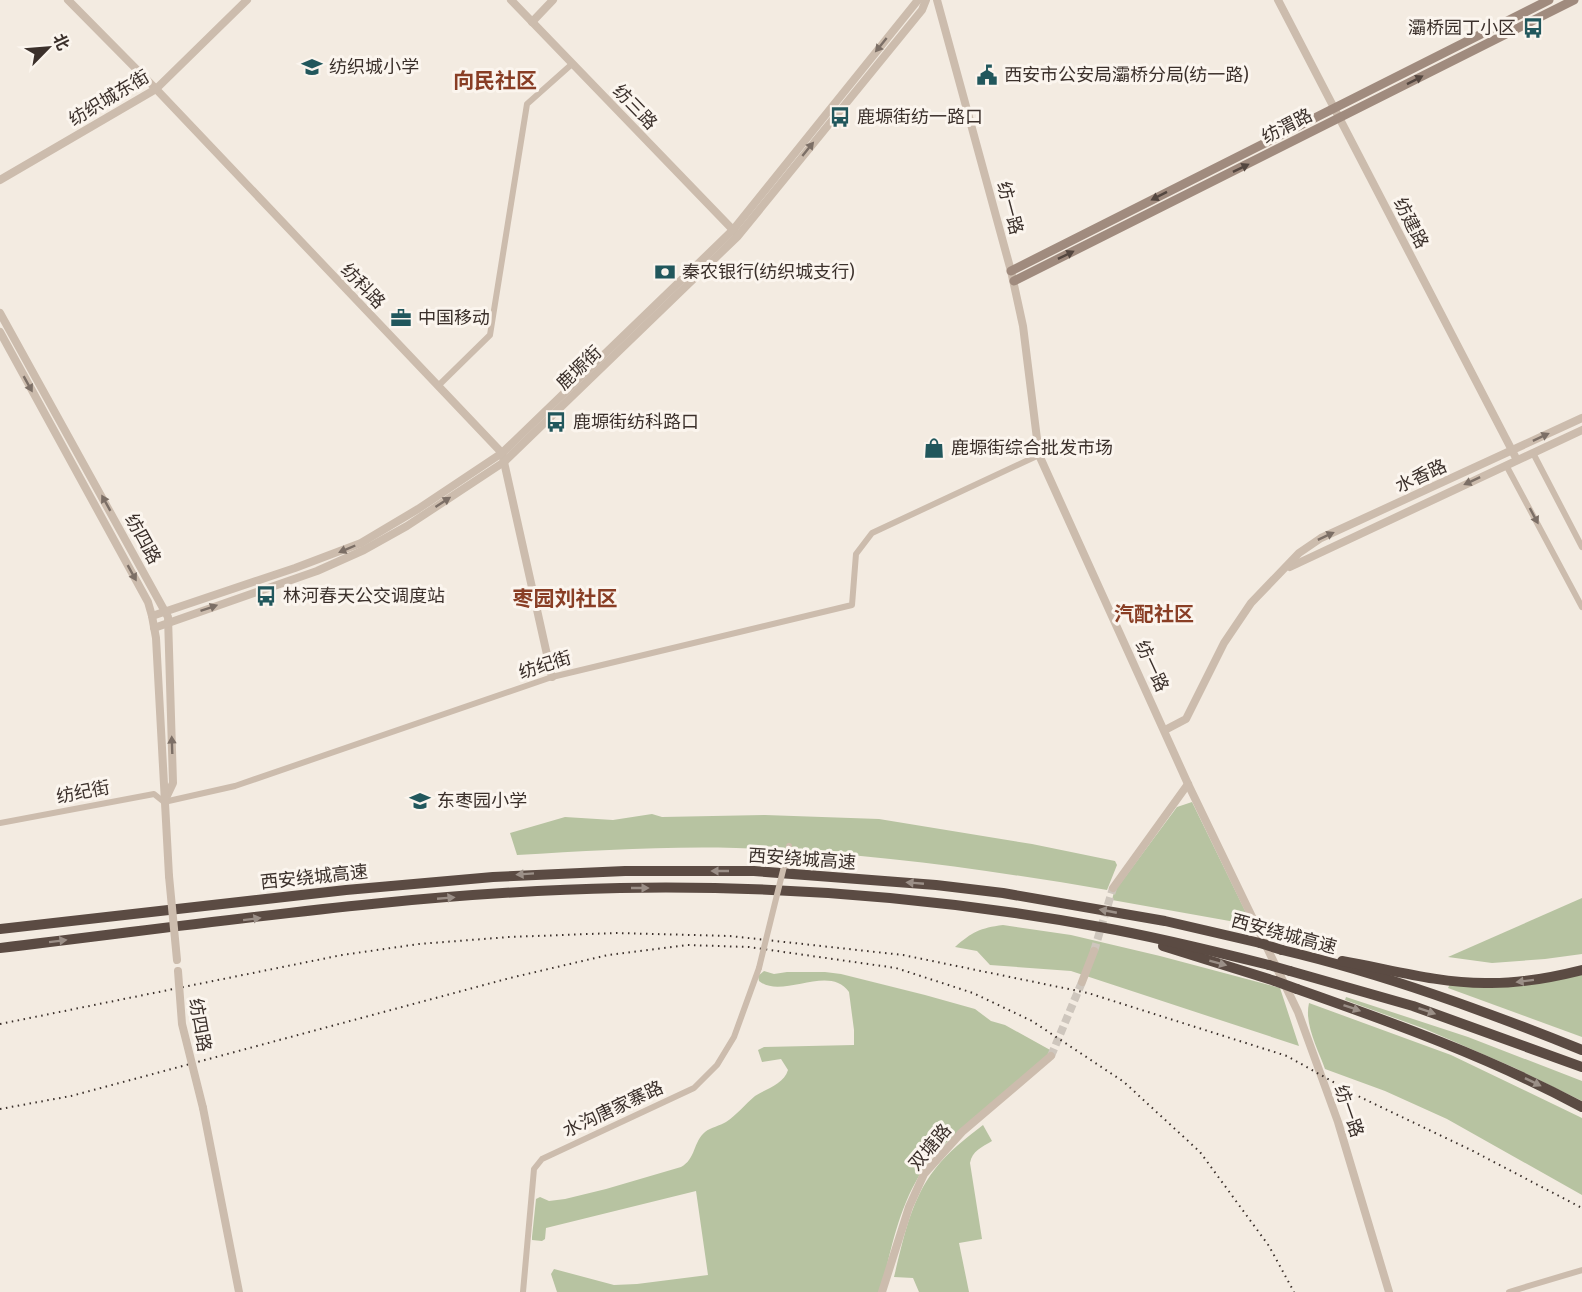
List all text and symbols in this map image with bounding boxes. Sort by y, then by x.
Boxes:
bus stop icon: 灞桥园丁小区 [1521,16,1545,40]
place label: 灞桥园丁小区 [1408,17,1516,39]
north arrow [18,18,78,78]
text: 北 [49,31,73,53]
one-way arrow [875,37,888,53]
school or university icon: 纺织城小学 [300,55,324,79]
place label: 纺织城小学 [329,56,419,78]
public building icon: 西安市公安局灞桥分局(纺一路) [975,63,999,87]
place label: 西安市公安局灞桥分局(纺一路) [1004,64,1249,86]
street label: 纺织城东街 [65,65,153,131]
district label: 向民社区 [453,68,537,94]
one-way arrow [1406,75,1423,85]
street label: 纺三路 [608,80,662,134]
street label: 纺渭路 [1258,104,1316,148]
bus stop icon: 鹿塬街纺一路口 [828,105,852,129]
place label: 鹿塬街纺一路口 [857,106,983,128]
one-way arrow [802,141,815,157]
one-way arrow [1232,163,1249,172]
street label: 纺一路 [992,179,1028,237]
one-way arrow [1150,192,1167,201]
street label: 纺建路 [1389,194,1433,252]
one-way arrow [1057,250,1075,260]
street label: 纺科路 [336,259,390,313]
bank icon: 秦农银行(纺织城支行) [653,260,677,284]
place label: 秦农银行(纺织城支行) [682,261,855,283]
office icon: 中国移动 [389,306,413,330]
place label: 中国移动 [418,307,490,329]
street label: 鹿塬街 [552,341,606,395]
one-way arrow [23,375,33,392]
bus stop icon: 鹿塬街纺科路口 [544,410,568,434]
place label: 鹿塬街纺科路口 [573,411,699,433]
one-way arrow [1532,432,1549,441]
shop icon: 鹿塬街综合批发市场 [922,436,946,460]
place label: 鹿塬街综合批发市场 [951,437,1113,459]
street label: 水香路 [1392,455,1450,497]
one-way arrow [1463,476,1480,485]
one-way arrow [100,495,111,511]
one-way arrow [435,496,451,508]
one-way arrow [1529,508,1539,525]
street label: 纺四路 [120,510,166,568]
one-way arrow [1317,531,1335,541]
one-way arrow [337,544,355,554]
one-way arrow [127,565,137,582]
bus stop icon: 林河春天公交调度站 [254,584,278,608]
place label: 林河春天公交调度站 [283,585,445,607]
district label: 枣园刘社区 [513,586,618,612]
district label: 汽配社区 [1114,602,1194,626]
one-way arrow [201,603,219,613]
street label: 纺一路 [1131,637,1173,695]
street label: 纺纪街 [516,647,574,683]
one-way arrow [167,736,177,755]
street label: 纺纪街 [54,776,112,808]
school or university icon: 东枣园小学 [408,789,432,813]
place label: 东枣园小学 [437,790,527,812]
street label: 西安绕城高速 [747,844,857,874]
street label: 西安绕城高速 [259,860,369,894]
one-way arrow [711,866,730,876]
one-way arrow [516,870,535,879]
one-way arrow [905,878,924,888]
one-way arrow [631,883,650,893]
one-way arrow [436,893,455,903]
one-way arrow [1098,906,1117,915]
street label: 西安绕城高速 [1229,909,1339,959]
one-way arrow [242,914,261,924]
one-way arrow [49,937,68,946]
one-way arrow [1209,959,1227,968]
one-way arrow [1515,976,1534,985]
street label: 纺四路 [184,997,216,1053]
one-way arrow [1343,1004,1361,1014]
one-way arrow [1418,1006,1436,1016]
street label: 水沟唐家寨路 [559,1076,667,1142]
one-way arrow [1524,1078,1541,1087]
street label: 纺一路 [1330,1082,1368,1140]
street label: 双塘路 [904,1119,956,1175]

